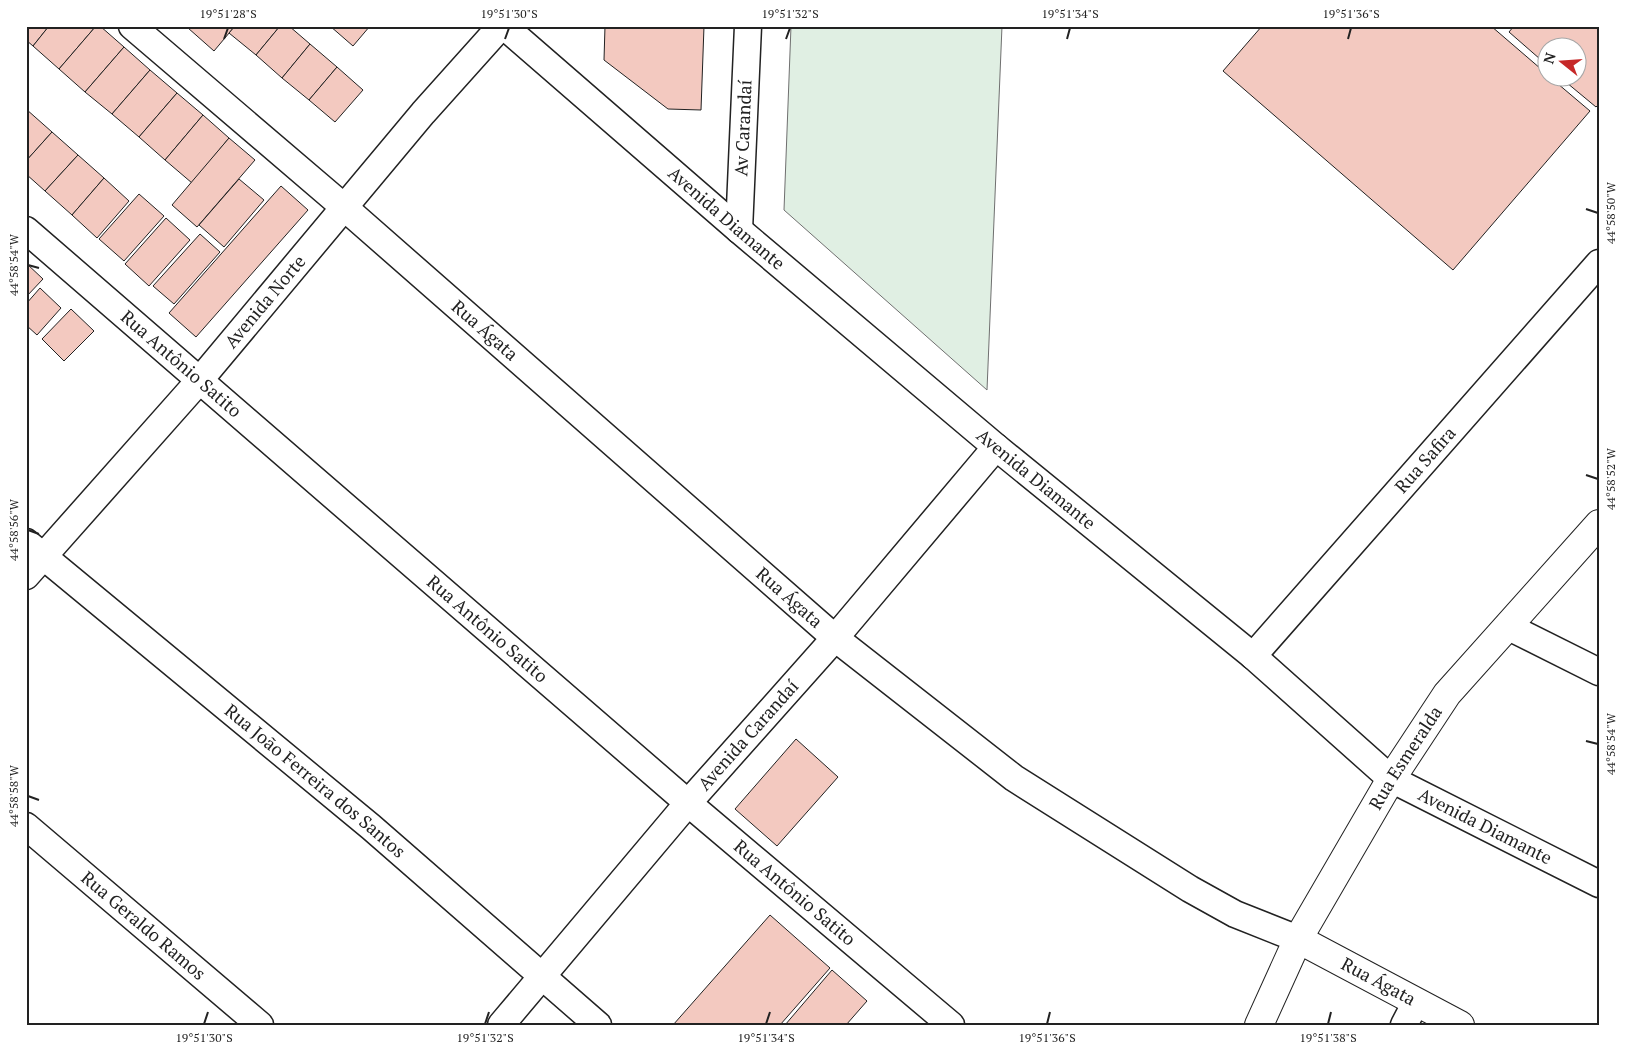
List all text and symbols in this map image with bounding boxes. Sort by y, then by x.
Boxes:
text: 19°51'28"S [199,6,257,21]
text: 19°51'30"S [480,6,538,21]
text: 19°51'32"S [761,6,819,21]
text: 19°51'34"S [1041,6,1099,21]
text: 19°51'36"S [1322,6,1380,21]
north arrow [1538,38,1588,88]
text: N [1538,50,1560,66]
street label: Av Carandaí [728,79,757,177]
street label: Avenida Diamante [663,161,790,275]
text: 44°58'50"W [1603,181,1618,244]
text: 44°58'54"W [6,233,21,296]
street label: Avenida Norte [219,250,310,353]
street label: Rua Ágata [447,294,524,366]
street label: Rua Antônio Satito [116,304,247,422]
street label: Rua Safira [1389,421,1460,498]
street label: Avenida Diamante [972,423,1101,534]
text: 44°58'52"W [1603,447,1618,510]
text: 44°58'56"W [6,498,21,561]
street label: Rua Ágata [751,561,828,633]
street label: Rua Antônio Satito [422,569,553,687]
street label: Avenida Carandaí [692,674,804,795]
street label: Rua João Ferreira dos Santos [220,698,411,863]
street label: Rua Esmeralda [1363,701,1447,814]
text: 44°58'54"W [1603,712,1618,775]
text: 44°58'58"W [6,764,21,827]
street label: Avenida Diamante [1415,782,1556,869]
street label: Rua Antônio Satito [729,834,861,951]
street label: Rua Geraldo Ramos [77,865,211,985]
street label: Rua Ágata [1337,951,1420,1010]
text: 19°51'30"S [175,1030,233,1045]
text: 19°51'32"S [456,1030,514,1045]
text: 19°51'34"S [737,1030,795,1045]
text: 19°51'36"S [1018,1030,1076,1045]
text: 19°51'38"S [1299,1030,1357,1045]

